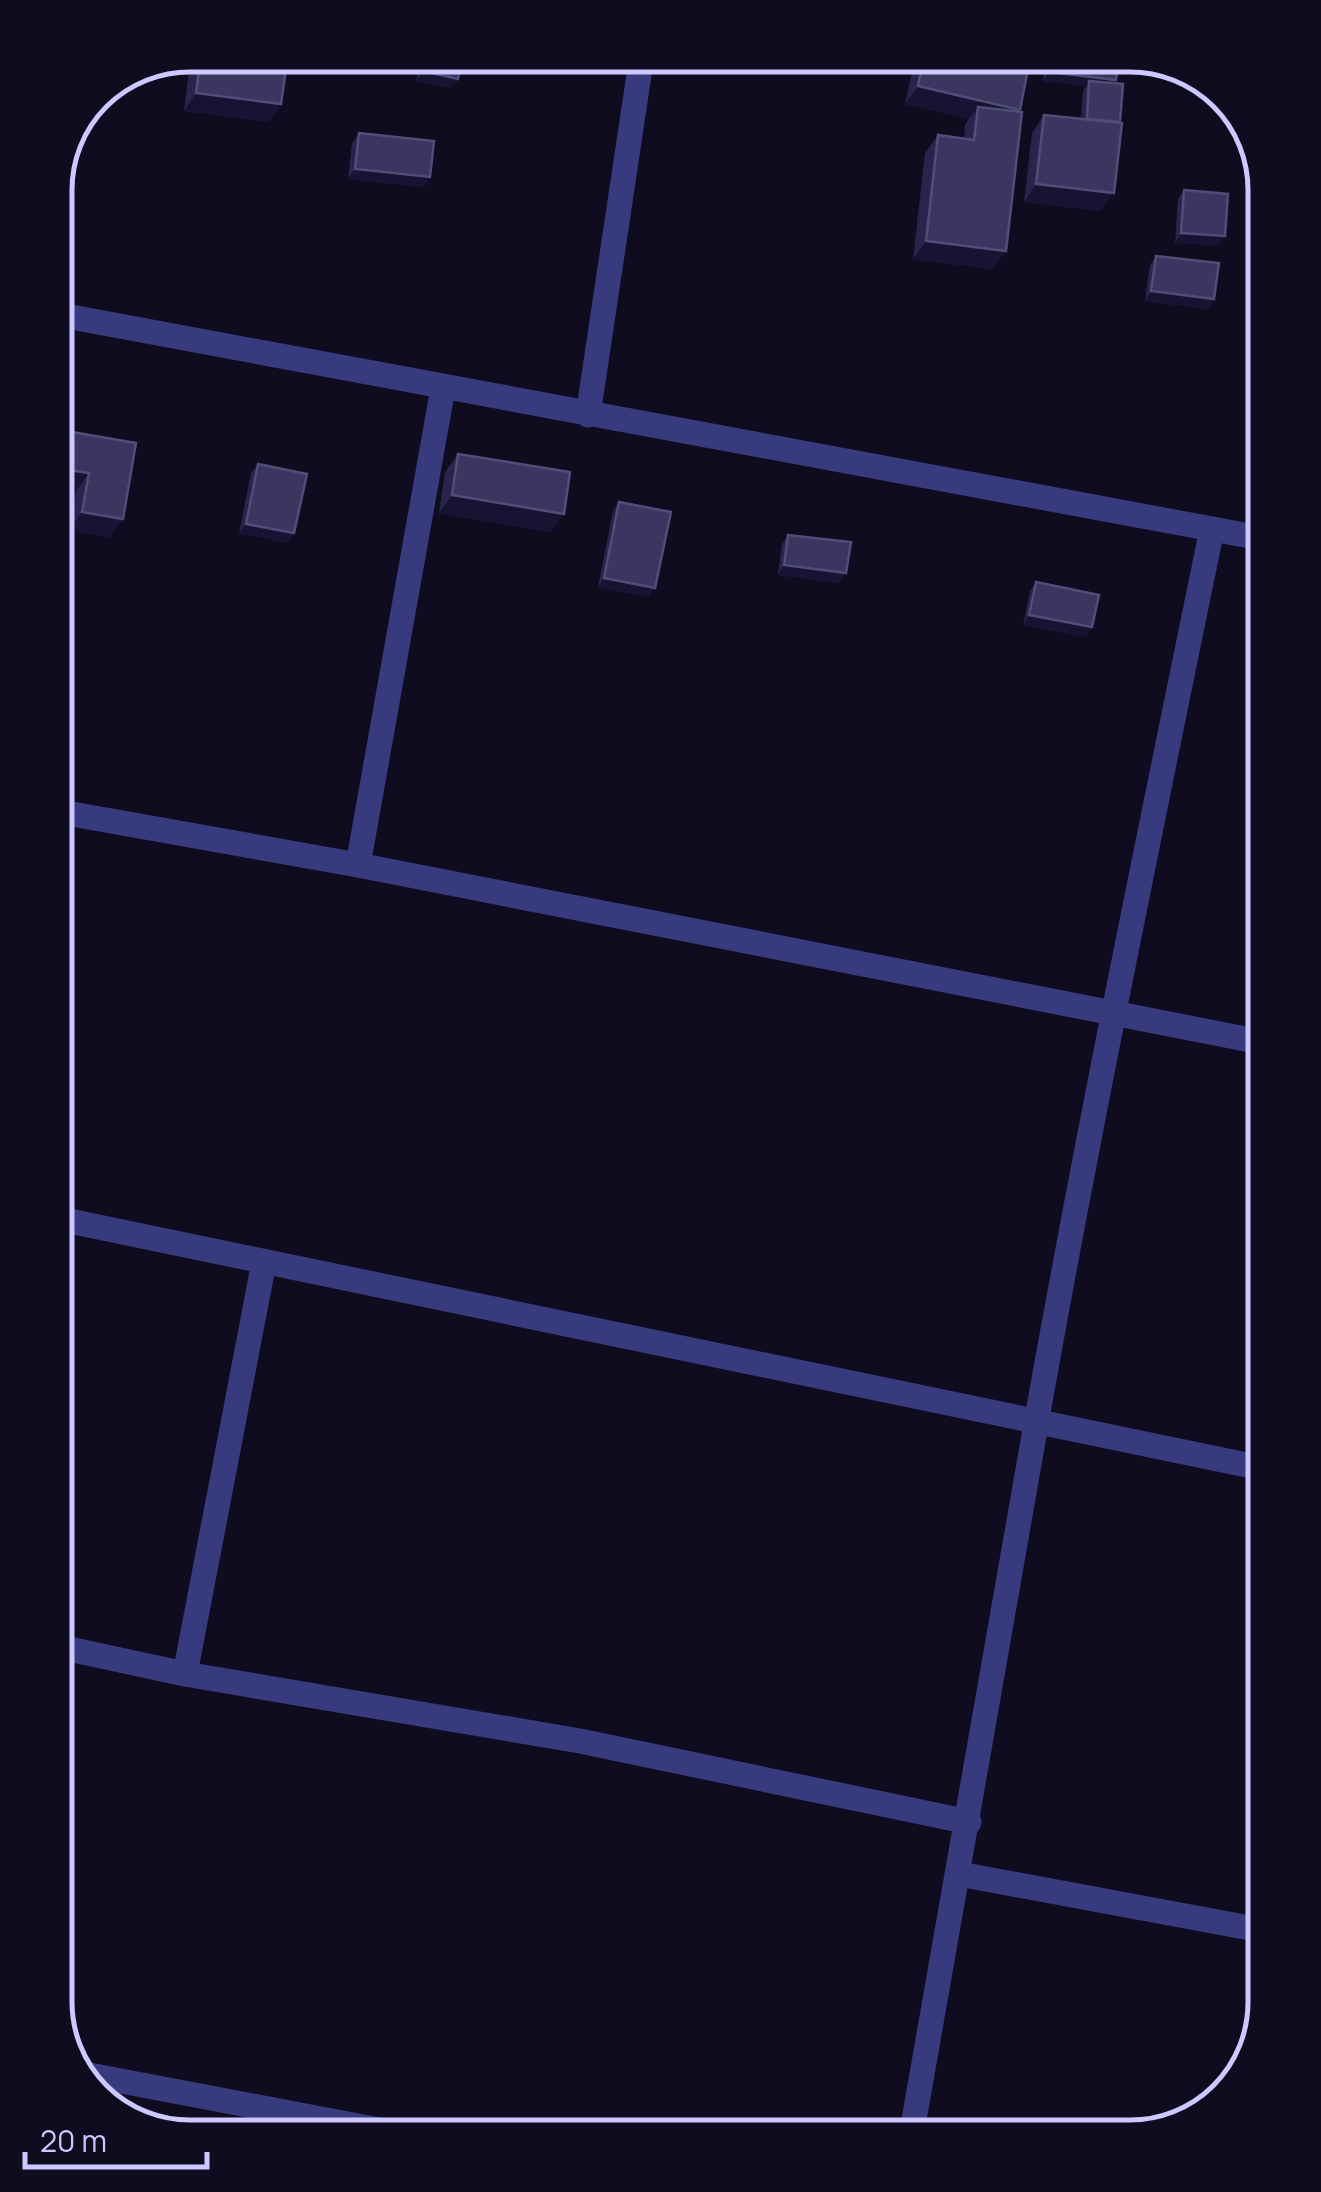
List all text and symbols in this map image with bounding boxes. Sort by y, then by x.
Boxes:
scale bar [25,2107,208,2169]
text: 20 m [40,2120,107,2161]

